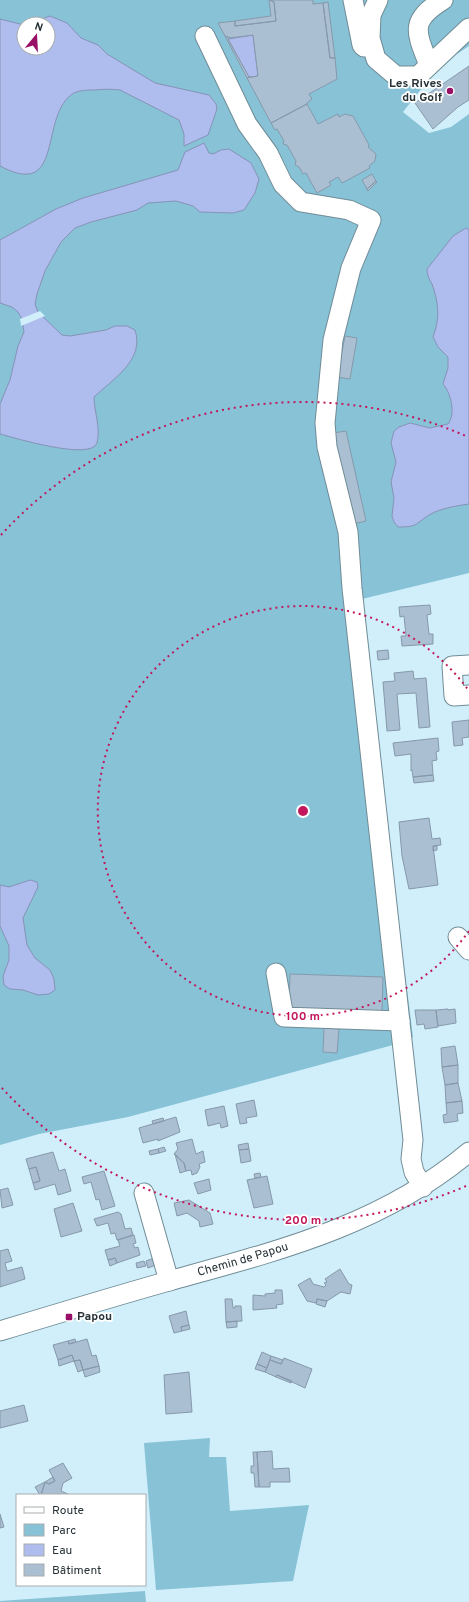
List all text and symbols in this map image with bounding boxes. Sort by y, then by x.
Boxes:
north arrow [16,16,56,56]
text: N [33,20,45,35]
place label: Les Rives du Golf [389,76,443,106]
marker: Les Rives du Golf [445,86,455,96]
centre of rings [296,804,310,818]
text: 100 m [286,1009,320,1025]
text: 200 m [285,1213,321,1229]
street label: Chemin de Papou [196,1239,291,1281]
place label: Papou [77,1309,112,1325]
marker: Papou [64,1312,74,1322]
legend [16,1494,146,1586]
text: Route [52,1503,84,1519]
text: Parc [52,1523,76,1539]
text: Eau [52,1543,72,1559]
text: Bâtiment [52,1563,102,1579]

